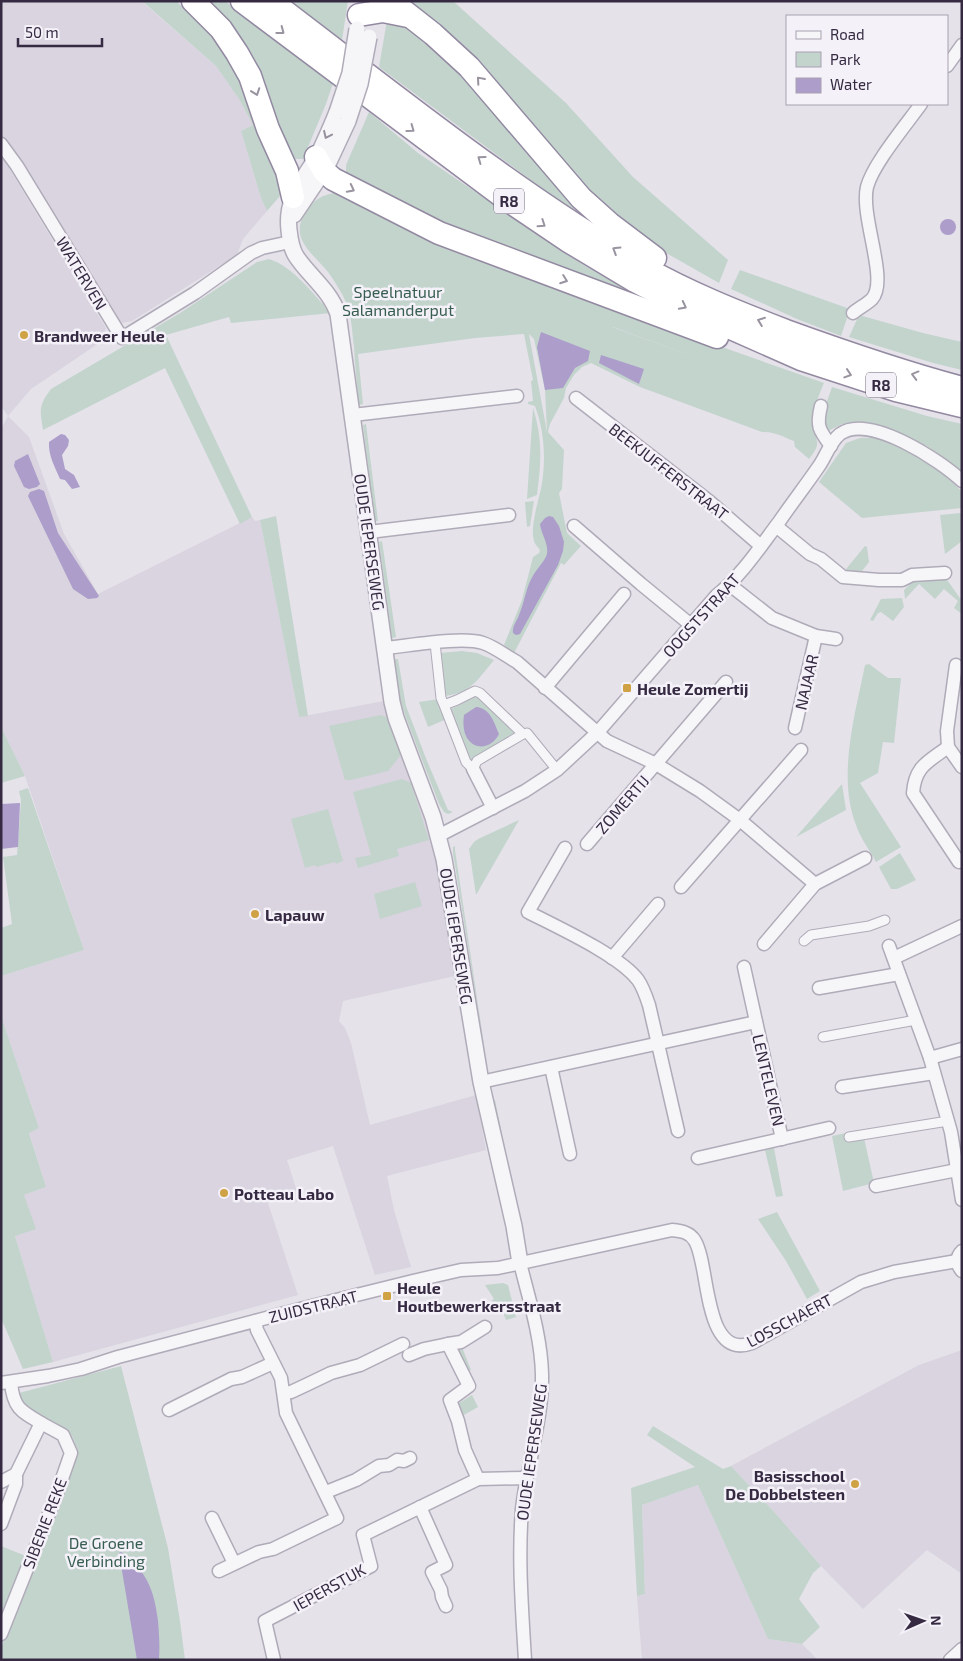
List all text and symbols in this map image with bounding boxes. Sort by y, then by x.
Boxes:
scale bar [18,15,101,47]
legend [786,15,948,105]
text: 50 m [25,23,59,41]
one-way arrow [275,25,284,33]
text: Road [830,25,865,43]
text: Park [830,50,861,68]
text: Water [830,75,872,93]
one-way arrow [477,77,486,86]
one-way arrow [250,88,260,96]
one-way arrow [405,123,414,131]
one-way arrow [323,130,333,139]
one-way arrow [477,156,487,165]
one-way arrow [346,182,355,193]
road number: R8 [494,188,524,214]
one-way arrow [537,217,546,227]
street label: WATERVEN [53,233,111,313]
one-way arrow [612,246,621,256]
one-way arrow [559,274,568,285]
park label: Speelnatuur Salamanderput [342,282,454,319]
one-way arrow [677,300,686,310]
one-way arrow [758,317,766,327]
place label: Brandweer Heule [34,326,165,345]
marker: Brandweer Heule [18,329,30,341]
one-way arrow [843,368,851,378]
one-way arrow [910,370,919,381]
road number: R8 [866,372,896,398]
street label: BEEKJUFFERSTRAAT [606,419,732,523]
street label: OUDE IEPERSEWEG [351,472,389,612]
street label: OOGSTSTRAAT [658,569,744,661]
street label: NAJAAR [790,652,822,712]
place label: Heule Zomertij [637,679,748,698]
marker: Heule Zomertij [621,682,633,694]
street label: ZOMERTIJ [591,771,653,837]
street label: OUDE IEPERSEWEG [437,866,477,1006]
place label: Lapauw [265,905,325,924]
marker: Lapauw [249,908,261,920]
street label: LENTELEVEN [749,1032,789,1128]
place label: Potteau Labo [234,1184,334,1203]
marker: Potteau Labo [218,1187,230,1199]
place label: Heule Houtbewerkersstraat [397,1278,561,1315]
street label: ZUIDSTRAAT [267,1286,359,1326]
street label: LOSSCHAERT [743,1289,835,1351]
marker: Heule Houtbewerkersstraat [381,1290,393,1302]
street label: OUDE IEPERSEWEG [512,1382,550,1522]
place label: Basisschool De Dobbelsteen [725,1466,846,1503]
street label: SIBERIE REKE [18,1475,70,1571]
marker: Basisschool De Dobbelsteen [849,1478,861,1490]
park label: De Groene Verbinding [67,1533,145,1570]
street label: IEPERSTUK [289,1559,369,1615]
north arrow [898,1596,948,1646]
text: N [928,1615,945,1626]

